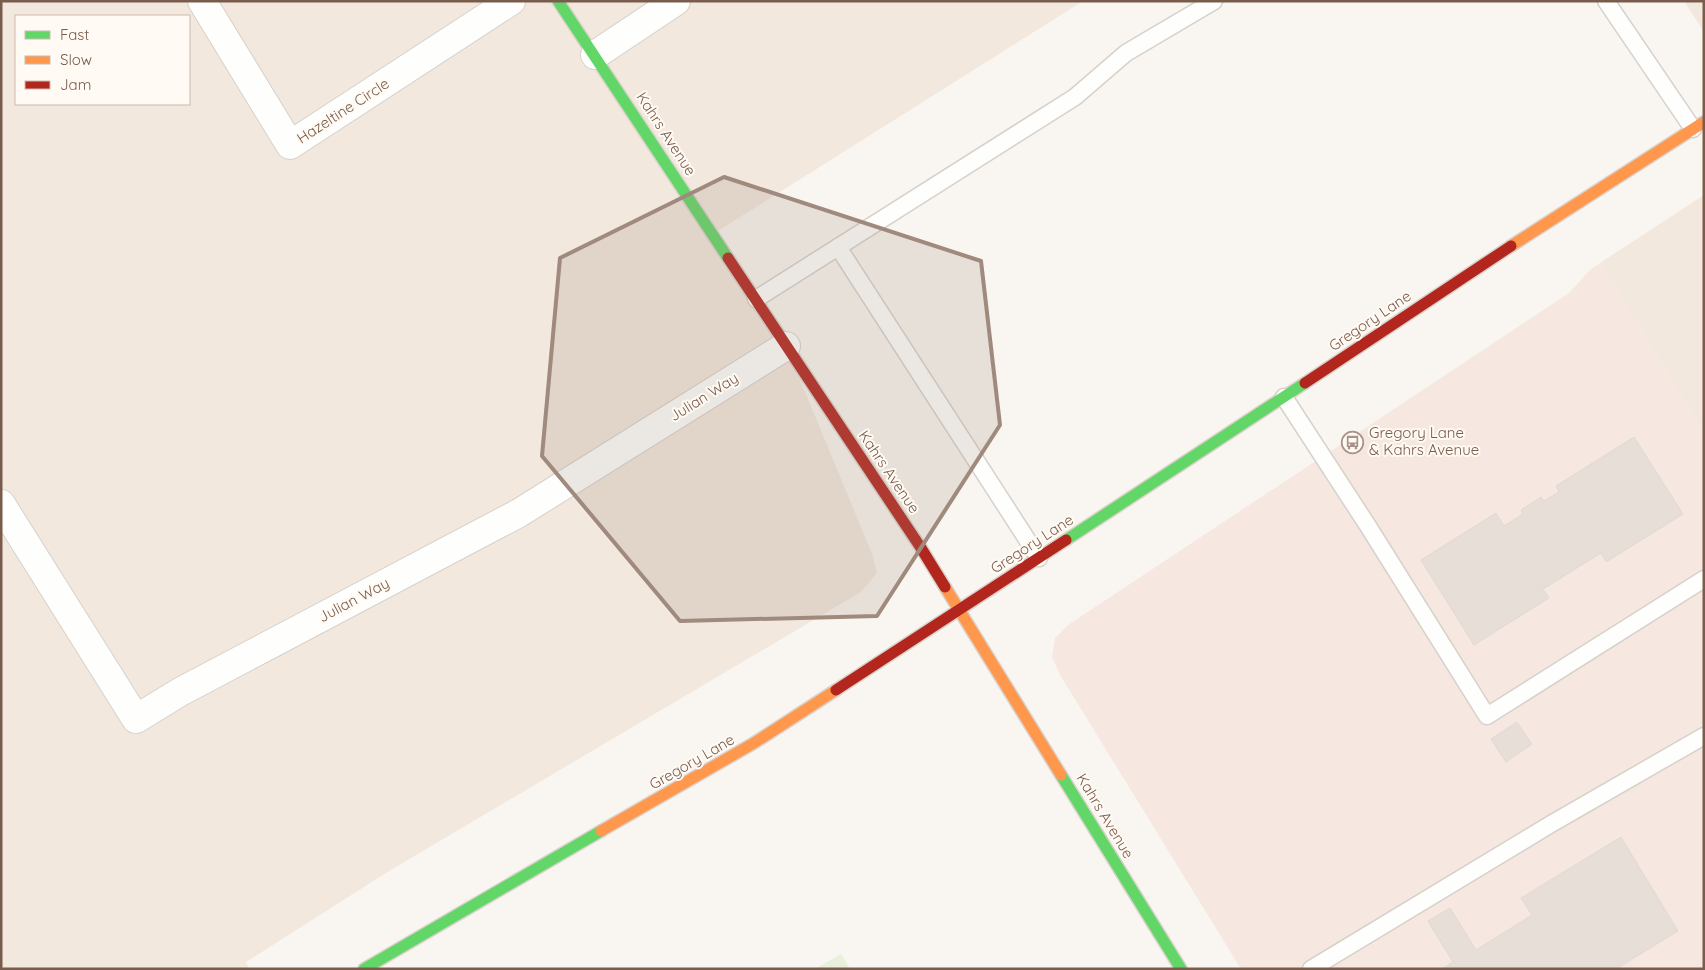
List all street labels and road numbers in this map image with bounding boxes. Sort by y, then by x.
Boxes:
street label: Hazeltine Circle [293,74,392,148]
street label: Kahrs Avenue [632,88,701,179]
street label: Gregory Lane [1325,286,1414,355]
street label: Julian Way [666,368,742,425]
street label: Kahrs Avenue [855,427,924,517]
street label: Gregory Lane [987,510,1077,577]
street label: Julian Way [315,573,392,626]
street label: Gregory Lane [646,730,738,794]
street label: Kahrs Avenue [1073,770,1138,862]

